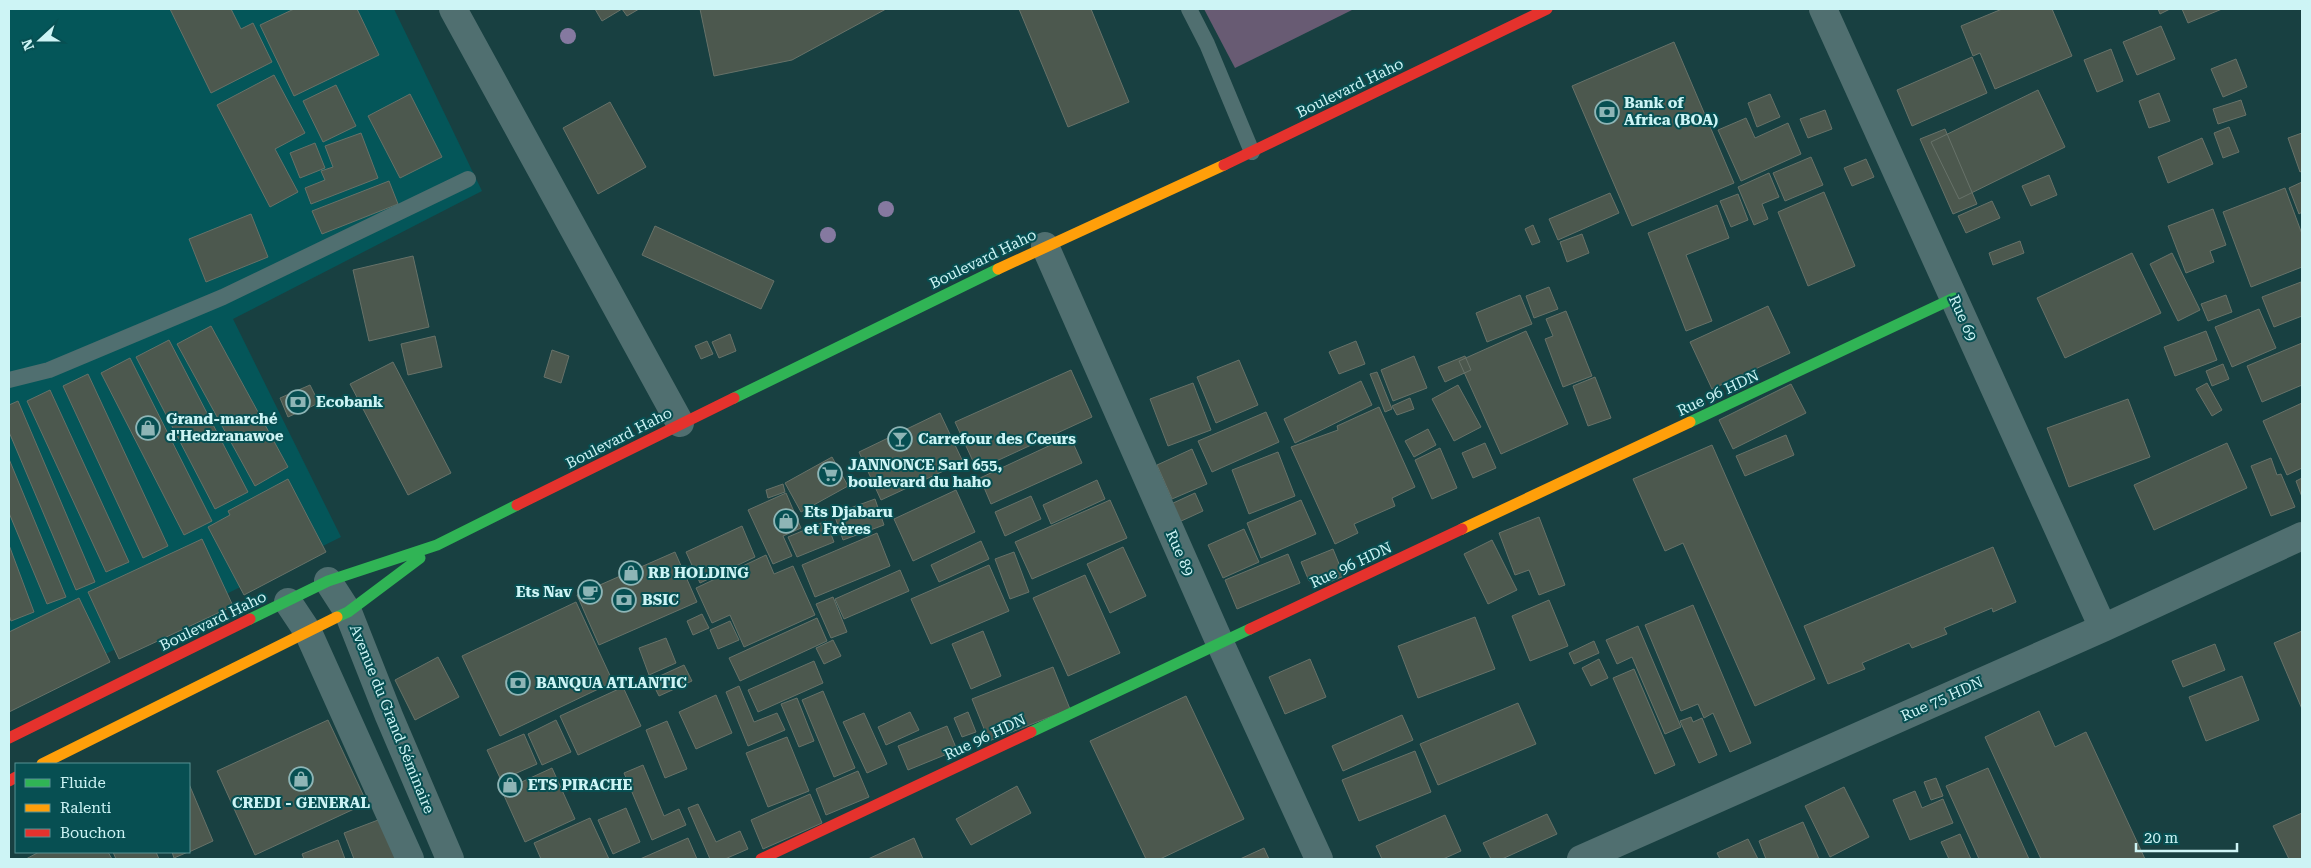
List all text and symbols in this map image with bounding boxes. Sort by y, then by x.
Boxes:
north arrow [15,15,65,65]
text: N [18,37,37,53]
street label: Boulevard Haho [1294,54,1406,122]
place label: Bank of Africa (BOA) [1624,94,1718,129]
bank icon: Bank of Africa (BOA) [1594,99,1620,125]
street label: Boulevard Haho [927,225,1039,293]
street label: Rue 69 [1945,292,1981,344]
street label: Rue 96 HDN [1674,366,1762,420]
bank icon: Ecobank [285,389,311,415]
place label: Ecobank [316,393,384,411]
street label: Boulevard Haho [563,403,675,473]
place label: Grand-marché d'Hedzranawoe [166,410,284,445]
shop icon: Grand-marché d'Hedzranawoe [135,415,161,441]
bar icon: Carrefour des Cœurs [887,426,913,452]
place label: Carrefour des Cœurs [918,430,1076,448]
place label: JANNONCE Sarl 655, boulevard du haho [848,456,1002,491]
supermarket icon: JANNONCE Sarl 655, boulevard du haho [817,461,843,487]
place label: Ets Djabaru et Frères [804,503,893,538]
shop icon: Ets Djabaru et Frères [773,508,799,534]
street label: Rue 89 [1162,527,1198,579]
street label: Rue 96 HDN [1307,538,1395,592]
shop icon: RB HOLDING [618,560,644,586]
place label: RB HOLDING [648,564,749,582]
cafe icon: Ets Nav [577,579,603,605]
place label: Ets Nav [516,583,572,601]
street label: Boulevard Haho [157,587,269,655]
bank icon: BSIC [611,587,637,613]
place label: BSIC [642,591,679,609]
street label: Avenue du Grand Séminaire [346,622,438,816]
bank icon: BANQUA ATLANTIC [505,670,531,696]
street label: Rue 75 HDN [1898,673,1986,725]
place label: BANQUA ATLANTIC [536,674,687,692]
street label: Rue 96 HDN [941,710,1029,764]
legend [15,763,190,853]
shop icon: CREDI - GENERAL [288,766,314,792]
shop icon: ETS PIRACHE [497,772,523,798]
text: Fluide [60,774,106,792]
place label: ETS PIRACHE [528,776,632,794]
place label: CREDI - GENERAL [232,794,370,812]
text: Ralenti [60,799,112,817]
scale bar [2136,820,2237,852]
text: Bouchon [60,824,126,842]
text: 20 m [2144,829,2179,847]

